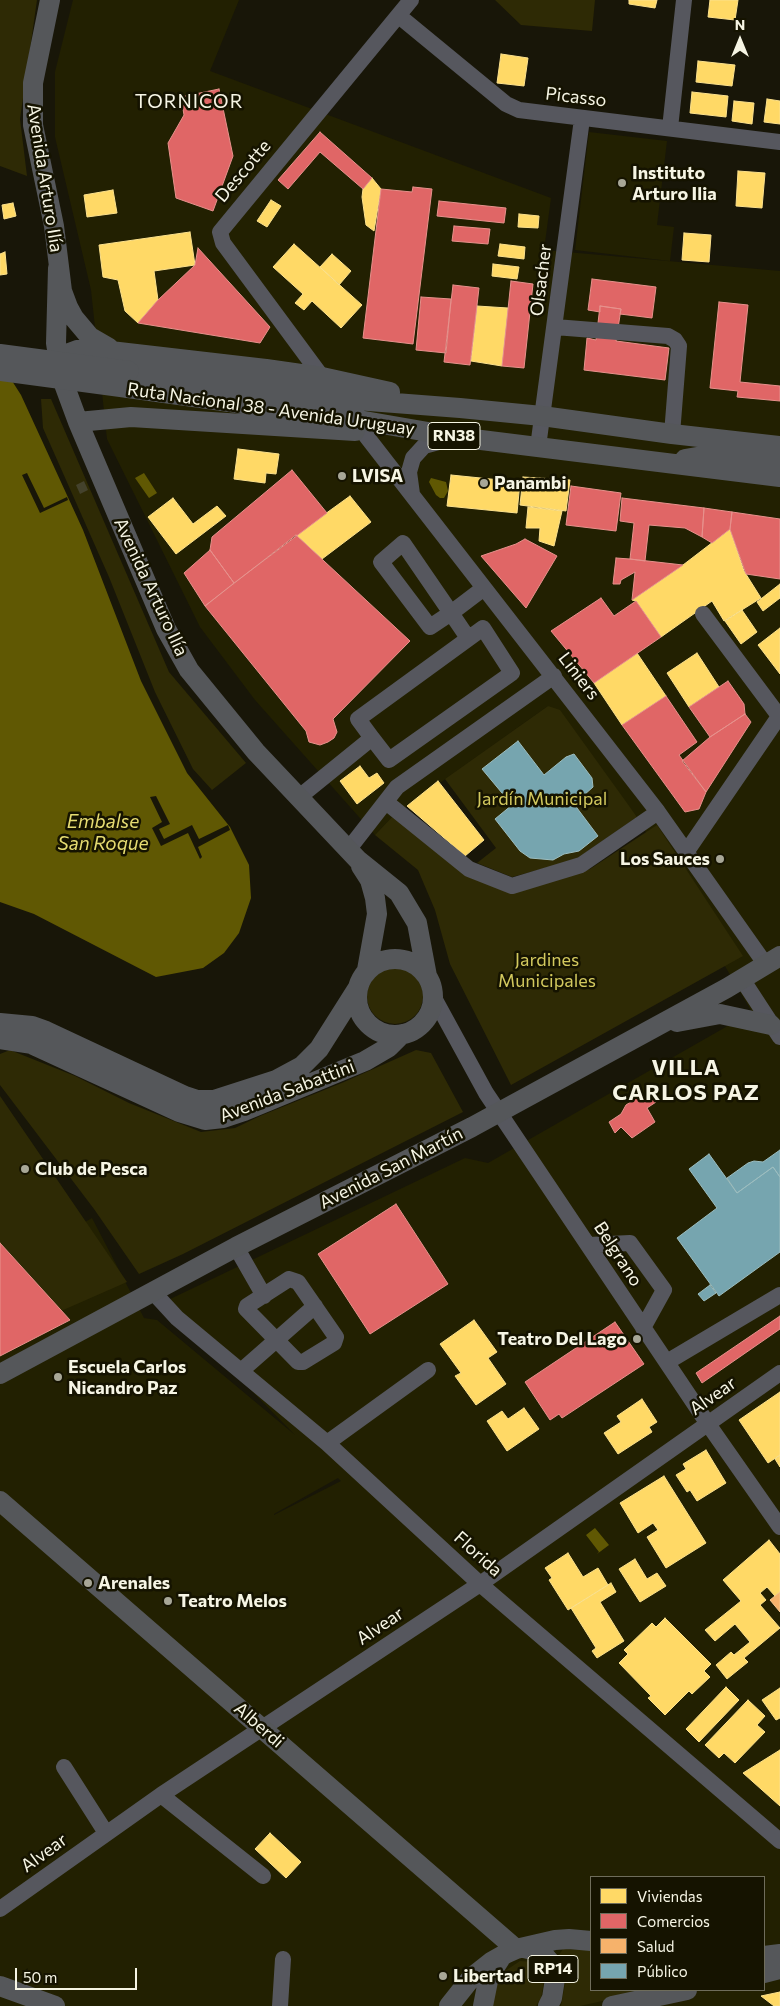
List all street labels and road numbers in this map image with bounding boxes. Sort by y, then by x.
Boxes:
street label: Picasso [544,83,608,111]
street label: Avenida Arturo Ilía [23,102,67,254]
street label: Descotte [211,135,275,207]
street label: Olsacher [526,243,556,317]
street label: Ruta Nacional 38 - Avenida Uruguay [126,378,416,440]
road number: RN38 [428,422,480,450]
street label: Avenida Arturo Ilía [109,514,193,660]
street label: Liniers [554,648,604,704]
street label: Avenida Sabattini [217,1055,357,1127]
street label: Avenida San Martín [316,1123,466,1213]
street label: Belgrano [589,1218,647,1290]
street label: Alvear [686,1372,740,1420]
street label: Florida [449,1527,507,1581]
street label: Alvear [352,1603,408,1649]
street label: Alberdi [230,1697,288,1753]
street label: Alvear [17,1829,71,1877]
road number: RP14 [528,1956,578,1982]

